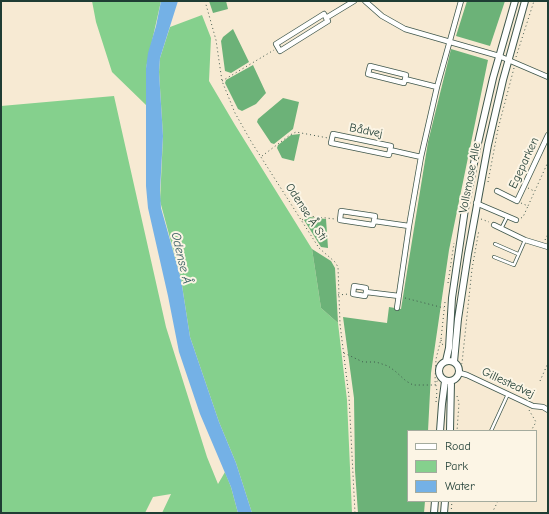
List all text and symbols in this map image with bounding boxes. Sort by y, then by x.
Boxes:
street label: Bådvej [348,121,384,141]
street label: Egeparken [506,135,542,191]
street label: Vollsmose Alle [456,141,484,215]
street label: Odense Å Sti [282,181,330,243]
water label: Odense Å [167,231,195,285]
street label: Gillestedvej [479,365,537,401]
legend [407,430,537,502]
text: Road [445,439,471,453]
text: Park [445,459,468,473]
text: Water [445,479,475,493]

